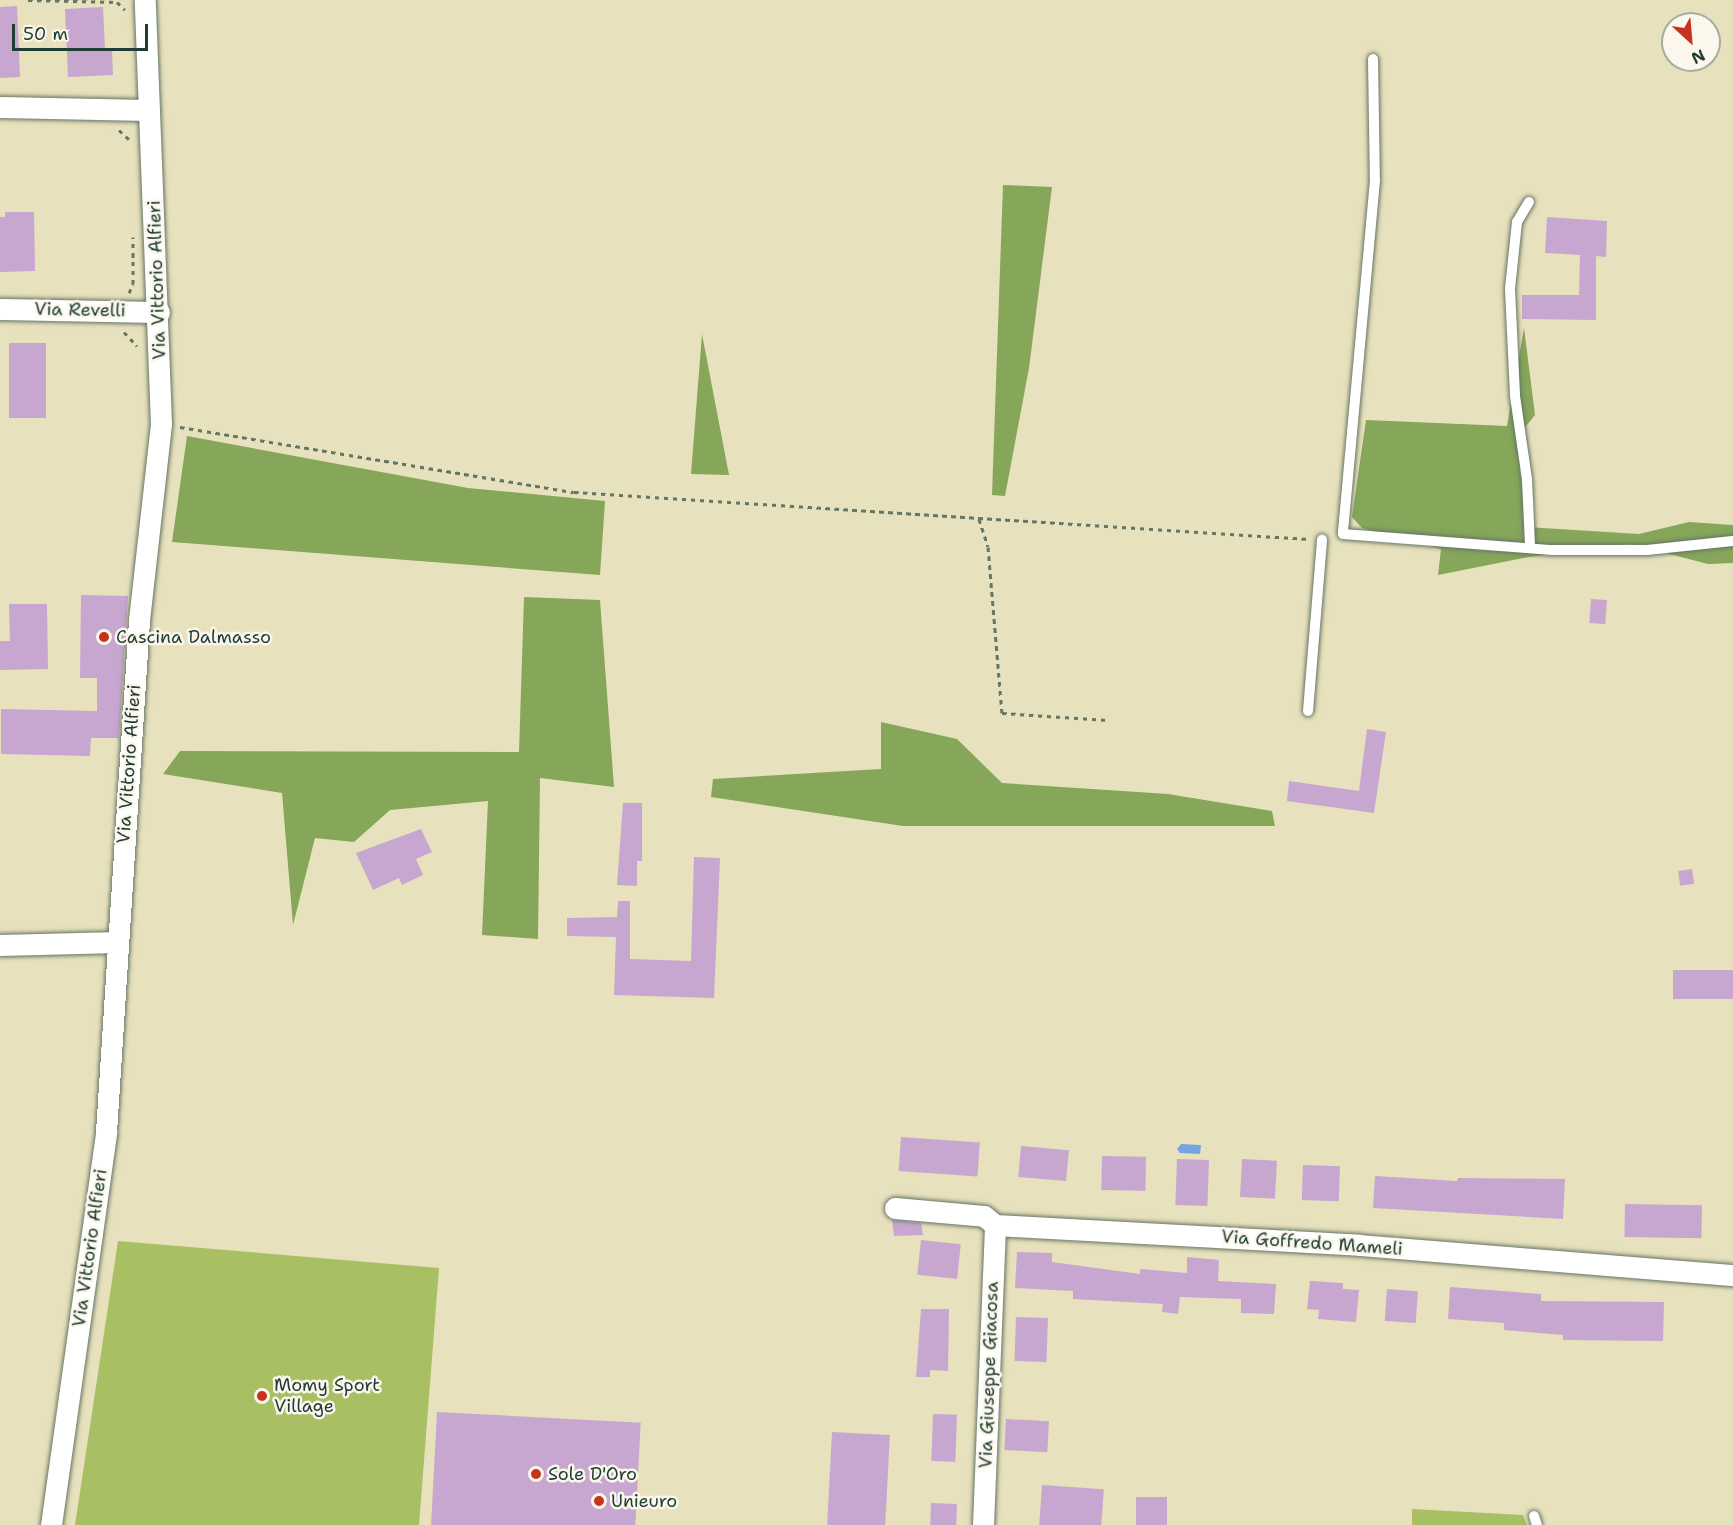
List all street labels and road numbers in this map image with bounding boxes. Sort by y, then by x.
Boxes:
street label: Via Vittorio Alfieri [143,200,171,360]
street label: Via Revelli [34,298,126,322]
street label: Via Vittorio Alfieri [113,684,145,844]
street label: Via Vittorio Alfieri [68,1167,112,1329]
street label: Via Goffredo Mameli [1221,1226,1403,1260]
street label: Via Giuseppe Giacosa [975,1281,1003,1469]

